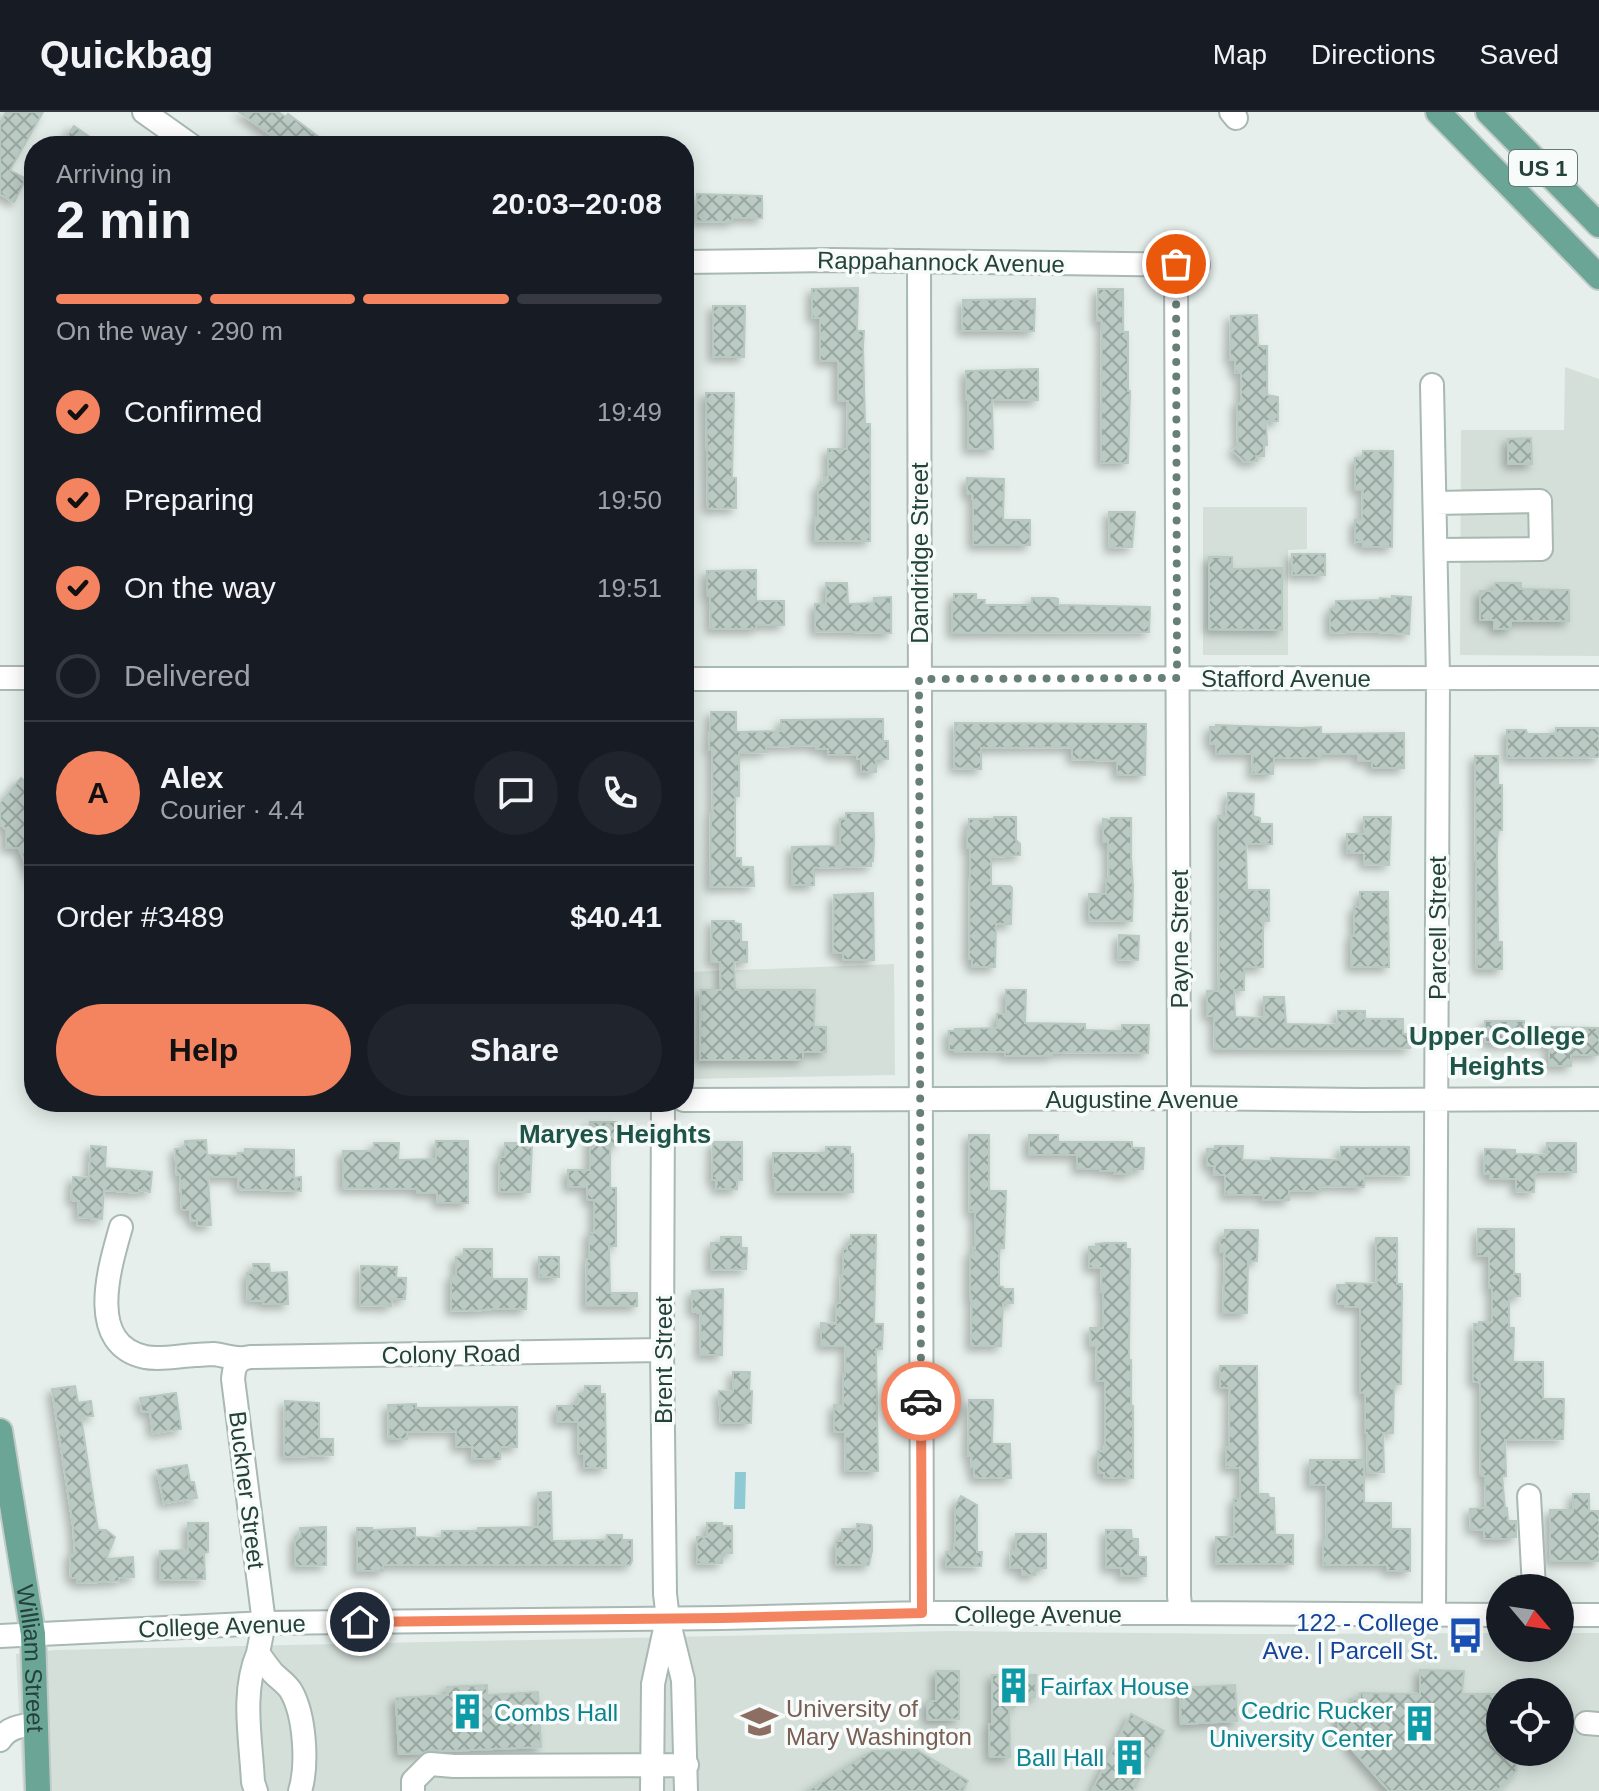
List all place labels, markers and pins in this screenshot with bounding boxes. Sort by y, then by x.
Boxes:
pin [1142,230,1210,298]
pin [326,1588,394,1656]
place label: 122 - College Ave. | Parcell St. [1262,1609,1439,1664]
bus stop icon: 122 - College Ave. | Parcell St. [1446,1617,1484,1655]
building icon: Fairfax House [995,1667,1033,1705]
place label: Fairfax House [1040,1673,1189,1700]
building icon: Combs Hall [449,1693,487,1731]
place label: University of Mary Washington [786,1695,972,1750]
place label: Cedric Rucker University Center [1209,1697,1393,1752]
place label: Combs Hall [494,1699,618,1726]
school or university icon: University of Mary Washington [741,1703,779,1741]
building icon: Cedric Rucker University Center [1400,1705,1438,1743]
building icon: Ball Hall [1111,1738,1149,1776]
place label: Ball Hall [1016,1744,1104,1771]

